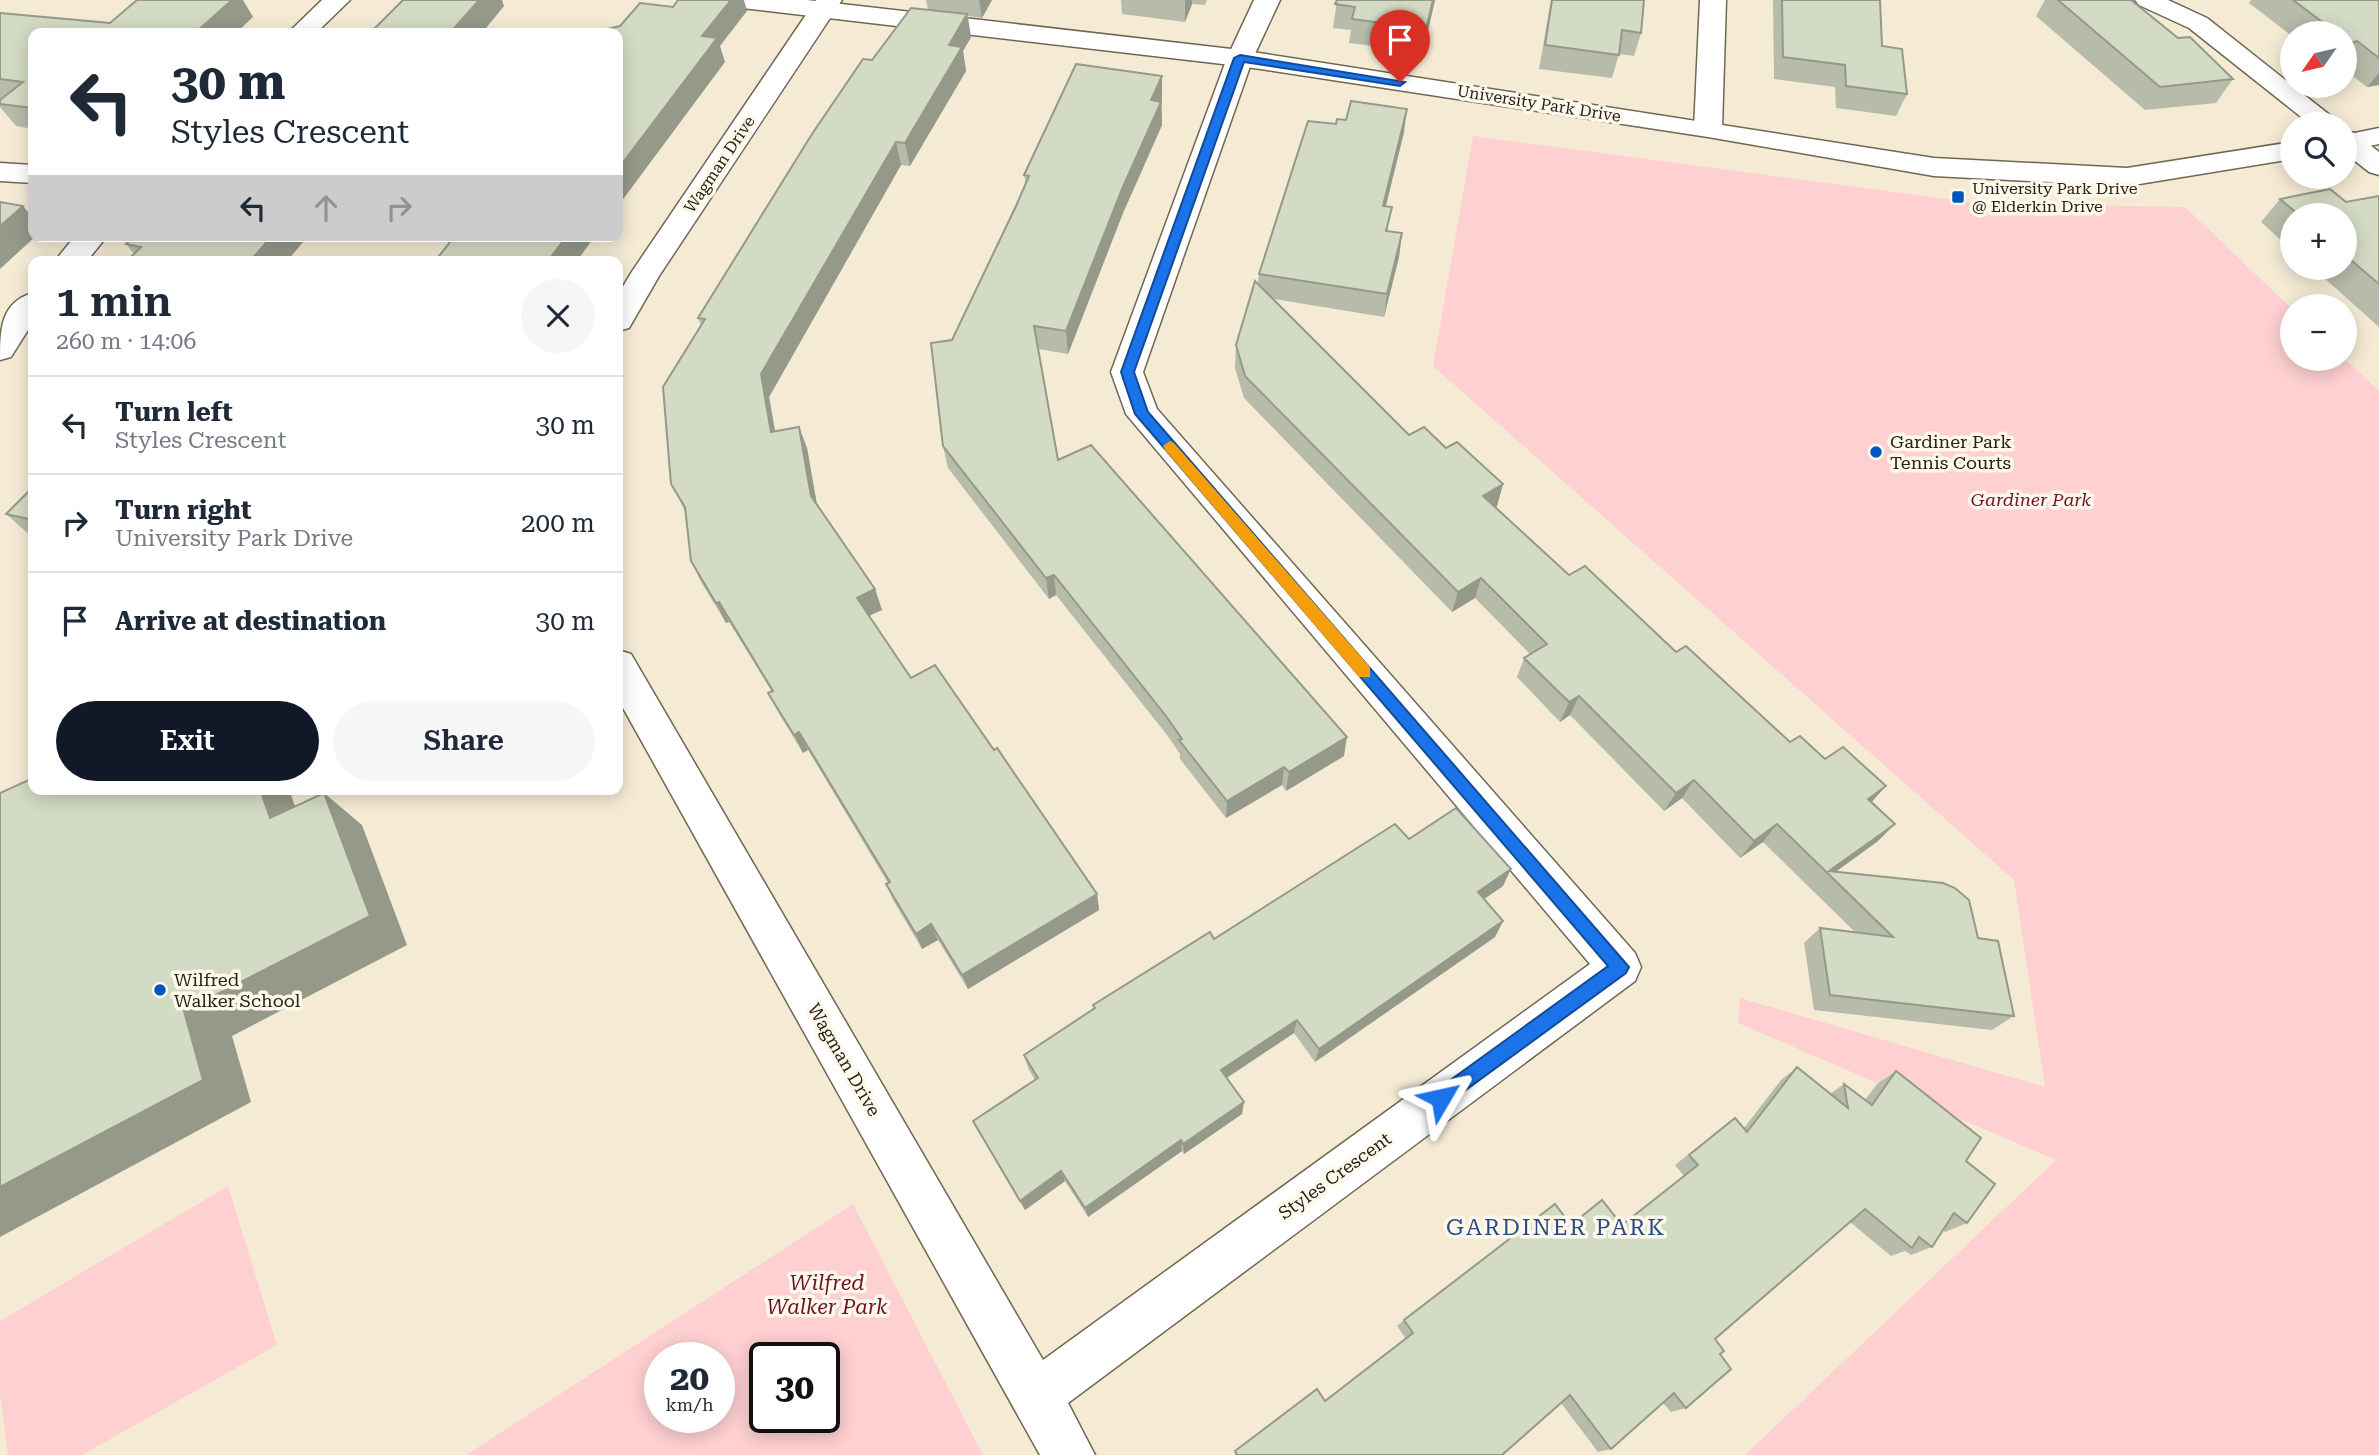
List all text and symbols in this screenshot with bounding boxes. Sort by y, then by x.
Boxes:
pin [1370,10,1430,82]
icon: arrive [1381,21,1419,59]
north arrow [2280,21,2357,98]
map controls [2280,21,2357,371]
text: 30 m [171,54,286,111]
icon: left [56,56,147,147]
street label: University Park Drive [1456,81,1622,126]
street label: Wagman Drive [680,112,759,216]
button: search [2280,112,2357,189]
text: Styles Crescent [171,113,409,151]
place label: University Park Drive @ Elderkin Drive [1972,179,2138,216]
icon: left [234,189,272,227]
icon: ahead [307,189,345,227]
icon: right [380,189,418,227]
marker: University Park Drive @ Elderkin Drive [1950,189,1966,205]
button: + [2280,203,2357,280]
text: 1 min [56,277,172,326]
button: close [521,279,595,353]
button: − [2280,294,2357,371]
text: 260 m · 14:06 [56,328,196,355]
text: Turn left [115,397,233,427]
icon: left [56,406,94,444]
text: 30 m [536,410,595,440]
text: Styles Crescent [115,427,286,454]
place label: Gardiner Park Tennis Courts [1890,431,2012,473]
marker: Gardiner Park Tennis Courts [1868,444,1884,460]
park label: Gardiner Park [1971,489,2091,510]
text: Turn right [115,495,251,525]
icon: right [56,504,94,542]
text: 200 m [521,508,595,538]
text: University Park Drive [115,525,353,552]
icon: arrive [56,602,94,640]
text: Arrive at destination [115,606,386,636]
text: 30 m [536,606,595,636]
button: Exit [56,701,319,781]
button: Share [333,701,595,781]
place label: Wilfred Walker School [174,969,301,1011]
marker: Wilfred Walker School [152,982,168,998]
street label: Wagman Drive [804,1000,885,1120]
position arrow [1404,1061,1478,1135]
street label: Styles Crescent [1274,1128,1395,1223]
district label: GARDINER PARK [1446,1214,1666,1241]
park label: Wilfred Walker Park [766,1271,888,1319]
speed limit sign: 30 [749,1342,840,1433]
text: 20 [670,1358,709,1399]
text: km/h [665,1394,714,1415]

